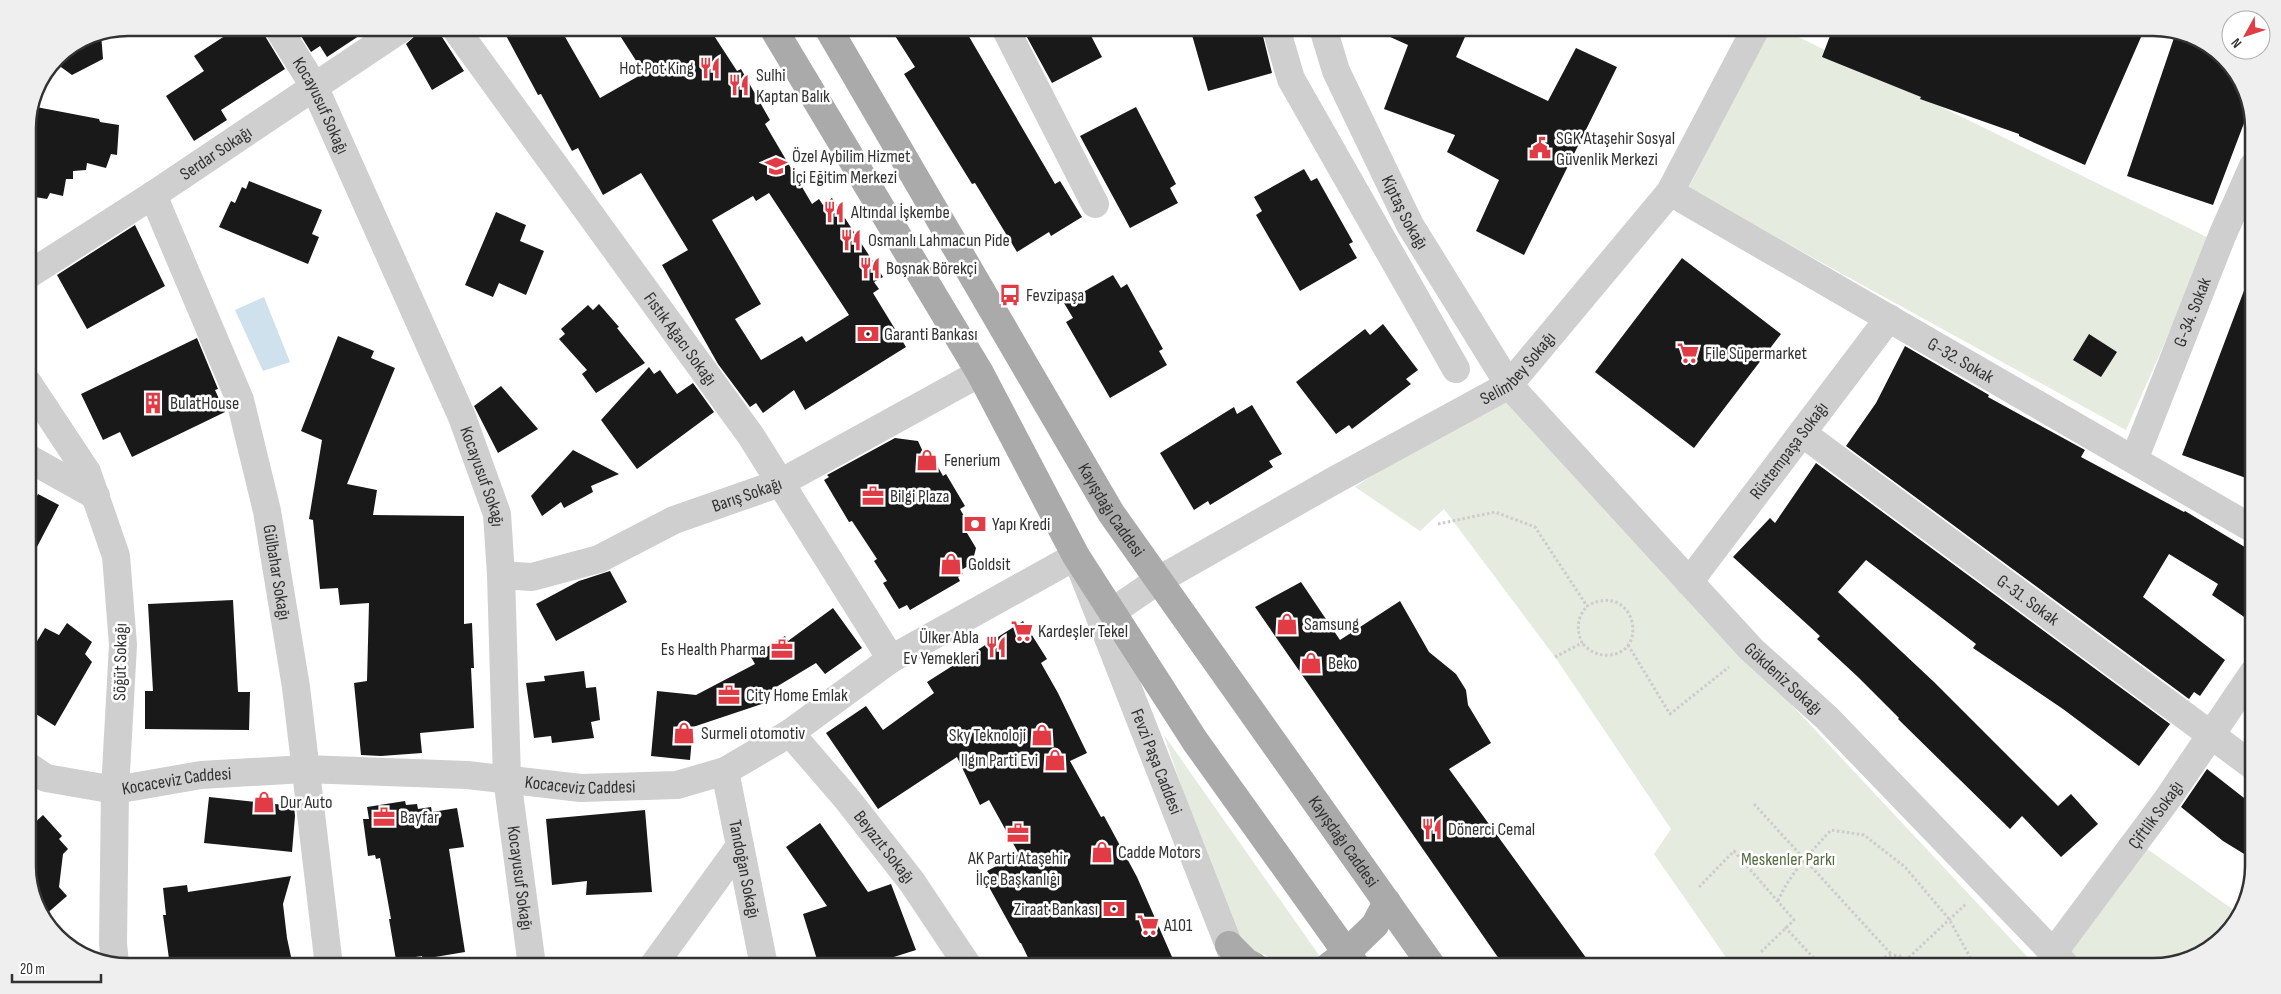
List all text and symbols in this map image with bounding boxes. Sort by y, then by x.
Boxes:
north arrow [2221,10,2271,60]
text: N [2228,35,2245,51]
street label: Kocayusuf Sokağı [288,54,353,157]
restaurant icon: Hot Pot King [697,55,723,81]
place label: Hot Pot King [619,58,694,79]
place label: Sulhi Kaptan Balık [756,65,830,107]
restaurant icon: Sulhi Kaptan Balık [726,72,752,98]
street label: Serdar Sokağı [176,122,256,185]
place label: SGK Ataşehir Sosyal Güvenlik Merkezi [1556,128,1675,170]
public building icon: SGK Ataşehir Sosyal Güvenlik Merkezi [1527,135,1553,161]
place label: Özel Aybilim Hizmet İçi Eğitim Merkezi [792,146,911,188]
school or university icon: Özel Aybilim Hizmet İçi Eğitim Merkezi [763,153,789,179]
street label: Kiptaş Sokağı [1377,172,1432,253]
restaurant icon: Altındal İşkembe [821,199,847,225]
place label: Altındal İşkembe [850,202,950,223]
restaurant icon: Osmanlı Lahmacun Pide [838,227,864,253]
place label: Osmanlı Lahmacun Pide [868,230,1010,251]
restaurant icon: Boşnak Börekçi [857,255,883,281]
place label: Boşnak Börekçi [886,258,977,279]
street label: G-34. Sokak [2169,274,2216,350]
bus stop icon: Fevzipaşa [997,282,1023,308]
place label: Fevzipaşa [1026,285,1084,306]
street label: Fıstık Ağacı Sokağı [639,288,721,390]
bank icon: Garanti Bankası [855,321,881,347]
place label: Garanti Bankası [884,324,977,345]
street label: Selimbey Sokağı [1477,328,1560,410]
street label: G-32. Sokak [1924,333,1998,388]
supermarket icon: File Süpermarket [1675,340,1701,366]
place label: File Süpermarket [1705,343,1807,364]
building icon: BulatHouse [140,390,166,416]
place label: BulatHouse [170,393,239,414]
street label: Rüstempaşa Sokağı [1745,398,1833,504]
street label: Kocayusuf Sokağı [455,424,508,527]
shop icon: Fenerium [914,447,940,473]
place label: Fenerium [944,450,1000,471]
street label: Kayışdağı Caddesi [1073,460,1149,561]
street label: Barış Sokağı [709,473,785,517]
office icon: Bilgi Plaza [860,483,886,509]
place label: Bilgi Plaza [890,486,949,507]
bank icon: Yapı Kredi [962,511,988,537]
place label: Yapı Kredi [992,514,1050,535]
street label: Gülbahar Sokağı [258,523,295,622]
shop icon: Goldsit [938,551,964,577]
place label: Goldsit [968,554,1011,575]
street label: G-31. Sokak [1992,570,2063,630]
shop icon: Samsung [1274,611,1300,637]
place label: Samsung [1304,614,1359,635]
supermarket icon: Kardeşler Tekel [1009,618,1035,644]
place label: Kardeşler Tekel [1038,621,1128,642]
street label: Söğüt Sokağı [109,623,132,701]
place label: Ülker Abla Ev Yemekleri [903,627,979,669]
restaurant icon: Ülker Abla Ev Yemekleri [983,634,1009,660]
office icon: Es Health Pharma [769,636,795,662]
place label: Es Health Pharma [661,639,766,660]
street label: Gökdeniz Sokağı [1740,639,1826,720]
shop icon: Beko [1298,650,1324,676]
place label: Beko [1328,653,1357,674]
office icon: City Home Emlak [716,682,742,708]
place label: City Home Emlak [746,685,848,706]
street label: Fevzi Paşa Caddesi [1126,706,1186,817]
shop icon: Surmeli otomotiv [671,720,697,746]
shop icon: Sky Teknoloji [1029,722,1055,748]
place label: Surmeli otomotiv [701,723,805,744]
place label: Sky Teknoloji [949,725,1026,746]
shop icon: Ilgın Parti Evi [1042,747,1068,773]
place label: Ilgın Parti Evi [961,750,1038,771]
street label: Kocaceviz Caddesi [120,763,232,800]
street label: Kocaceviz Caddesi [524,772,636,799]
street label: Çiftlik Sokağı [2124,777,2188,853]
shop icon: Dur Auto [251,789,277,815]
place label: Dur Auto [280,792,332,813]
street label: Kayışdağı Caddesi [1304,792,1383,891]
office icon: Bayfar [371,804,397,830]
place label: Bayfar [400,807,439,828]
street label: Beyazıt Sokağı [849,807,919,888]
restaurant icon: Dönerci Cemal [1419,816,1445,842]
street label: Tandoğan Sokağı [724,818,764,920]
place label: Dönerci Cemal [1448,819,1535,840]
office icon: AK Parti Ataşehir İlçe Başkanlığı [1005,820,1031,846]
street label: Kocayusuf Sokağı [502,824,537,932]
shop icon: Cadde Motors [1089,839,1115,865]
place label: Cadde Motors [1118,842,1201,863]
place label: AK Parti Ataşehir İlçe Başkanlığı [967,848,1068,890]
park label: Meskenler Parkı [1741,849,1835,870]
bank icon: Ziraat Bankası [1101,896,1127,922]
place label: Ziraat Bankası [1014,899,1098,920]
supermarket icon: A101 [1135,912,1161,938]
place label: A101 [1163,915,1193,936]
scale bar [12,952,101,984]
text: 20 m [20,960,45,979]

